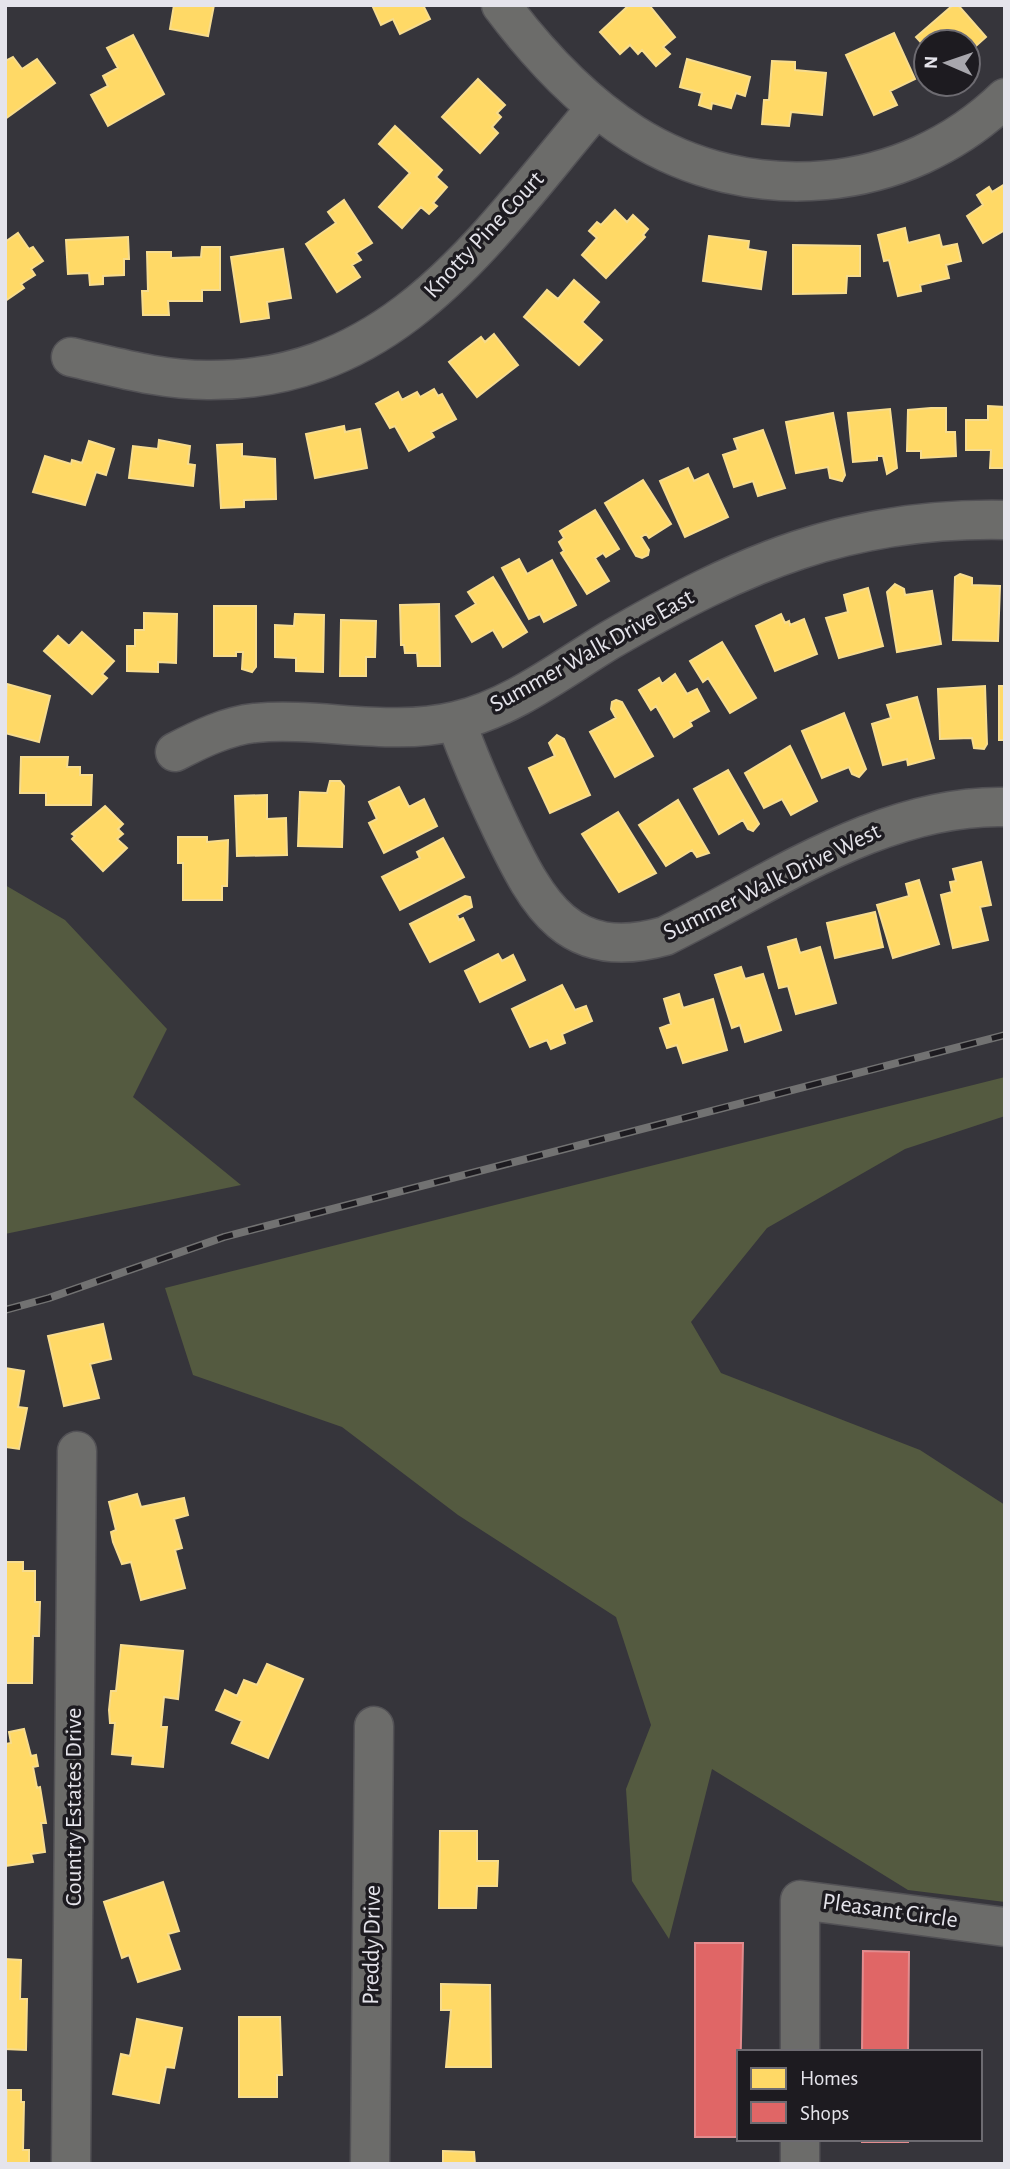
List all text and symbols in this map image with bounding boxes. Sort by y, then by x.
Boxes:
north arrow [912,28,982,98]
text: N [922,56,941,69]
street label: Knotty Pine Court [419,167,549,303]
street label: Summer Walk Drive East [486,585,698,717]
street label: Summer Walk Drive West [660,819,885,945]
street label: Country Estates Drive [62,1708,86,1906]
street label: Preddy Drive [359,1885,385,2005]
street label: Pleasant Circle [821,1890,959,1932]
legend [737,2050,982,2141]
text: Homes [800,2068,858,2089]
text: Shops [800,2103,849,2124]

